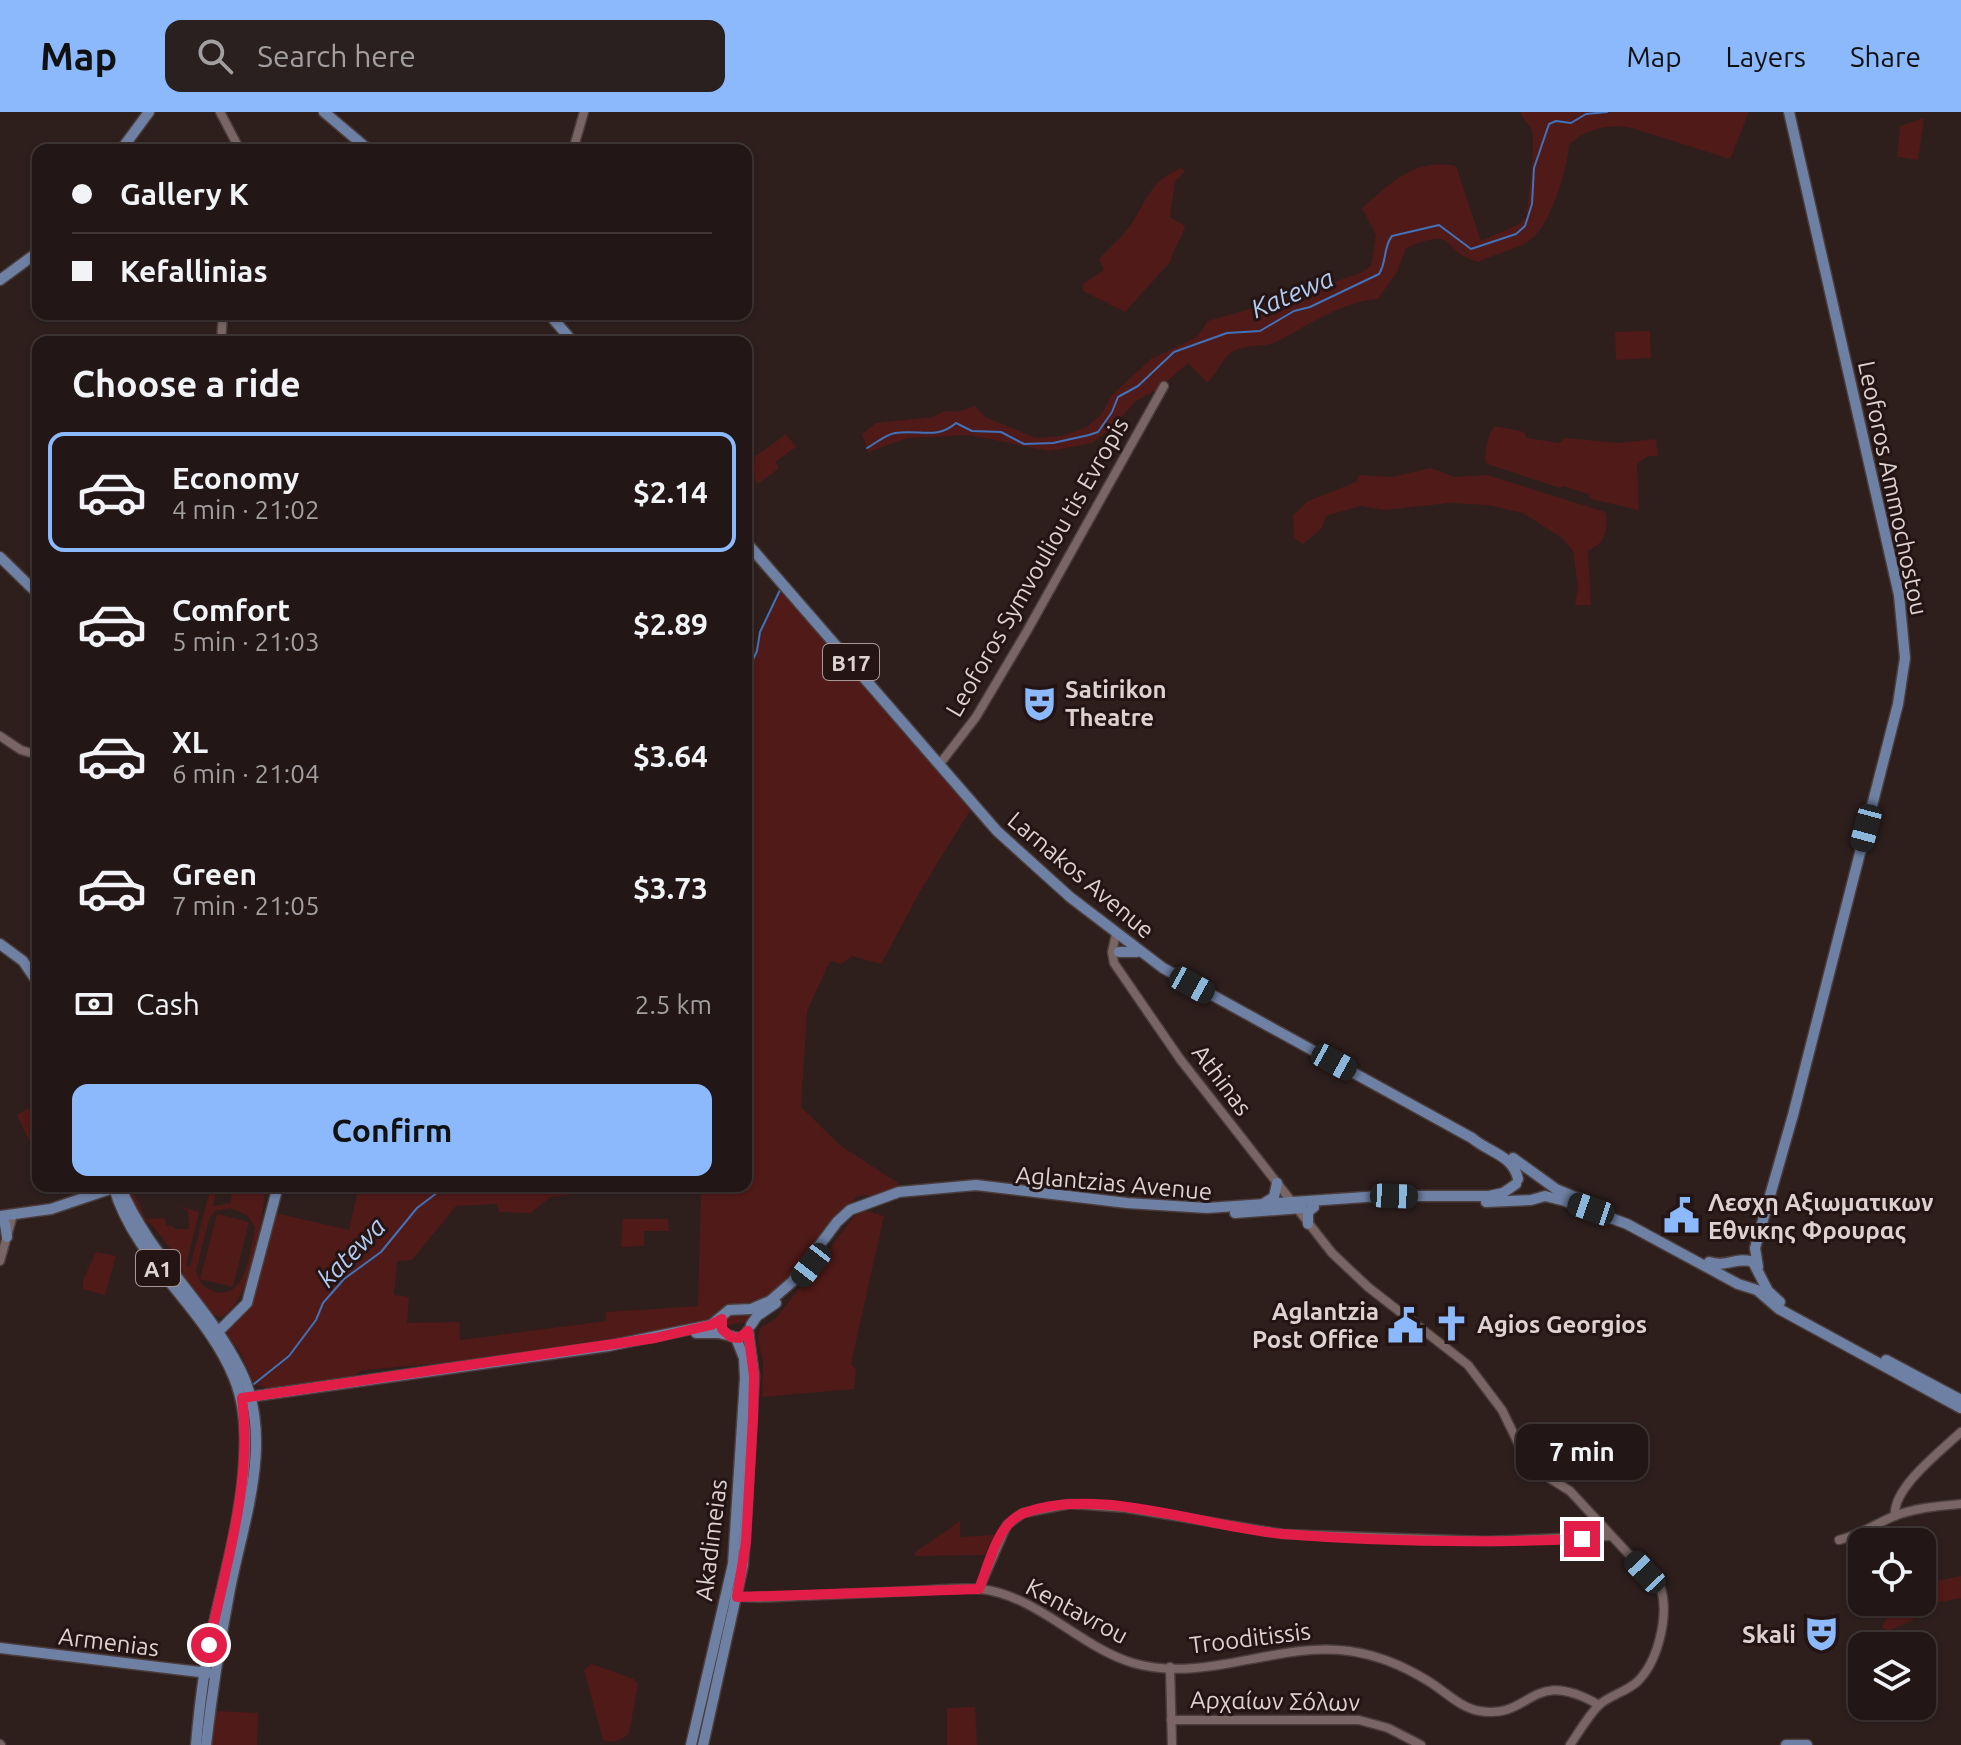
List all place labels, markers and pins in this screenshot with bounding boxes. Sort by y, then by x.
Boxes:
place label: Satirikon Theatre [1065,676,1167,731]
theatre icon: Satirikon Theatre [1020,684,1058,722]
place label: Λεσχη Αξιωματικων Εθνικης Φρουρας [1708,1189,1934,1244]
public building icon: Λεσχη Αξιωματικων Εθνικης Φρουρας [1663,1197,1701,1235]
place label: Aglantzia Post Office [1252,1298,1379,1353]
church icon: Agios Georgios [1432,1305,1470,1343]
public building icon: Aglantzia Post Office [1386,1306,1424,1344]
place label: Agios Georgios [1477,1311,1647,1338]
theatre icon: Skali [1803,1615,1841,1653]
place label: Skali [1742,1621,1796,1648]

